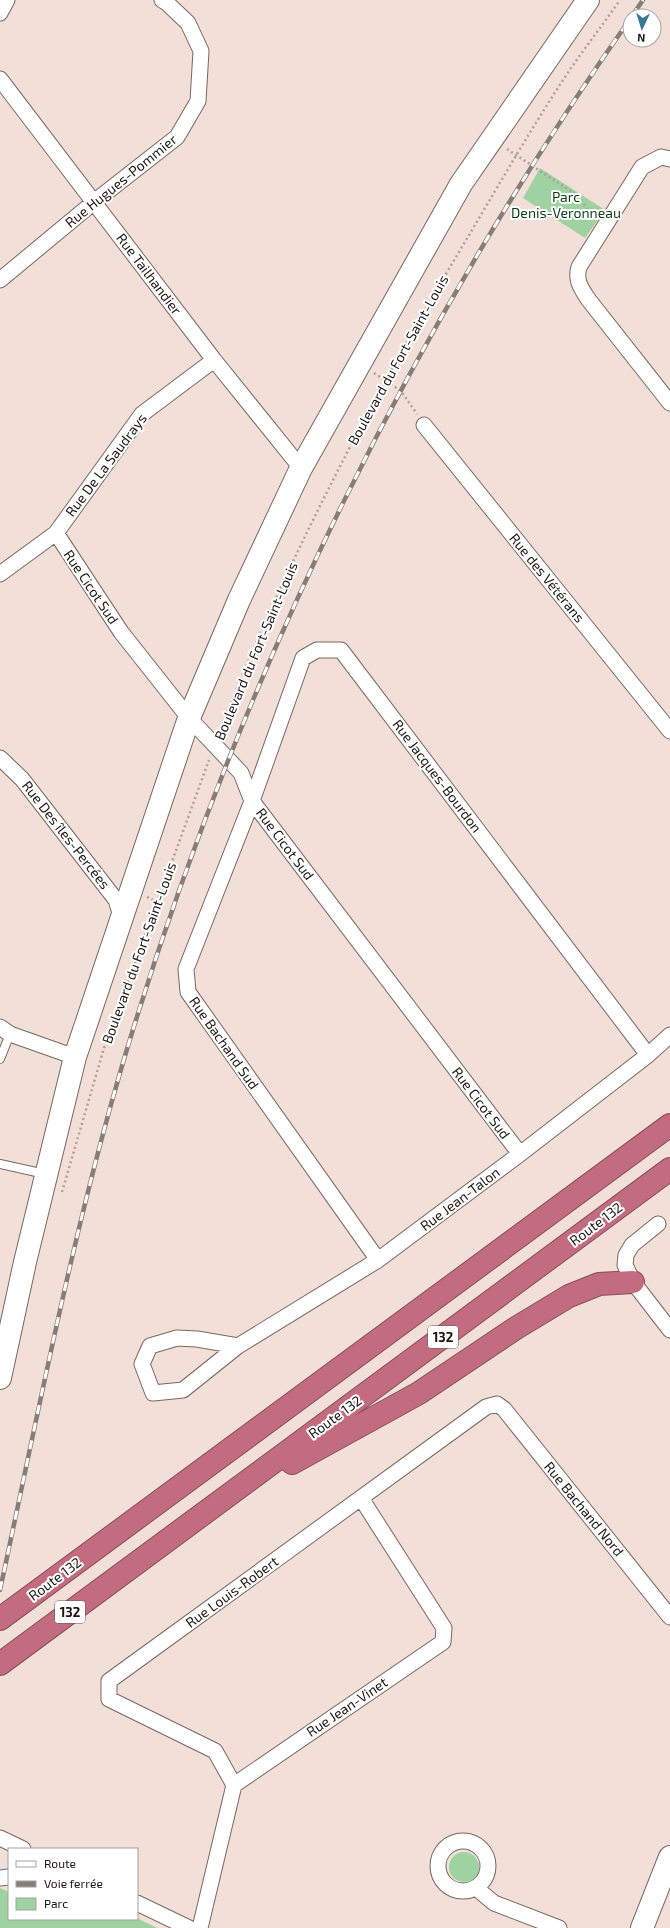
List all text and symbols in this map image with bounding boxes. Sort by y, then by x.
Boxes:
north arrow [622,8,662,48]
text: N [637,32,646,45]
street label: Rue Hugues-Pommier [61,130,180,231]
park label: Parc Denis-Veronneau [511,188,621,221]
street label: Rue Tailhandier [113,230,186,318]
street label: Boulevard du Fort-Saint-Louis [344,272,451,448]
street label: Rue De La Saudrays [61,410,150,520]
street label: Rue des Vétérans [506,530,588,626]
street label: Rue Cicot Sud [60,546,122,627]
street label: Boulevard du Fort-Saint-Louis [210,559,301,742]
street label: Rue Jacques-Bourdon [389,716,485,836]
street label: Rue Des îles-Percées [19,777,114,892]
street label: Rue Cicot Sud [253,804,318,883]
street label: Boulevard du Fort-Saint-Louis [98,860,179,1046]
street label: Rue Bachand Sud [186,993,263,1092]
street label: Rue Cicot Sud [449,1063,514,1142]
street label: Rue Jean-Talon [417,1163,503,1234]
street label: Route 132 [566,1198,626,1249]
road number: 132 [428,1326,458,1348]
street label: Route 132 [305,1392,365,1442]
street label: Rue Bachand Nord [541,1458,628,1559]
street label: Rue Louis-Robert [182,1552,281,1631]
street label: Route 132 [25,1553,85,1604]
road number: 132 [55,1601,85,1623]
street label: Rue Jean-Vinet [303,1673,390,1740]
legend [8,1848,138,1920]
text: Route [44,1856,76,1870]
text: Voie ferrée [44,1876,103,1890]
text: Parc [44,1896,68,1910]

